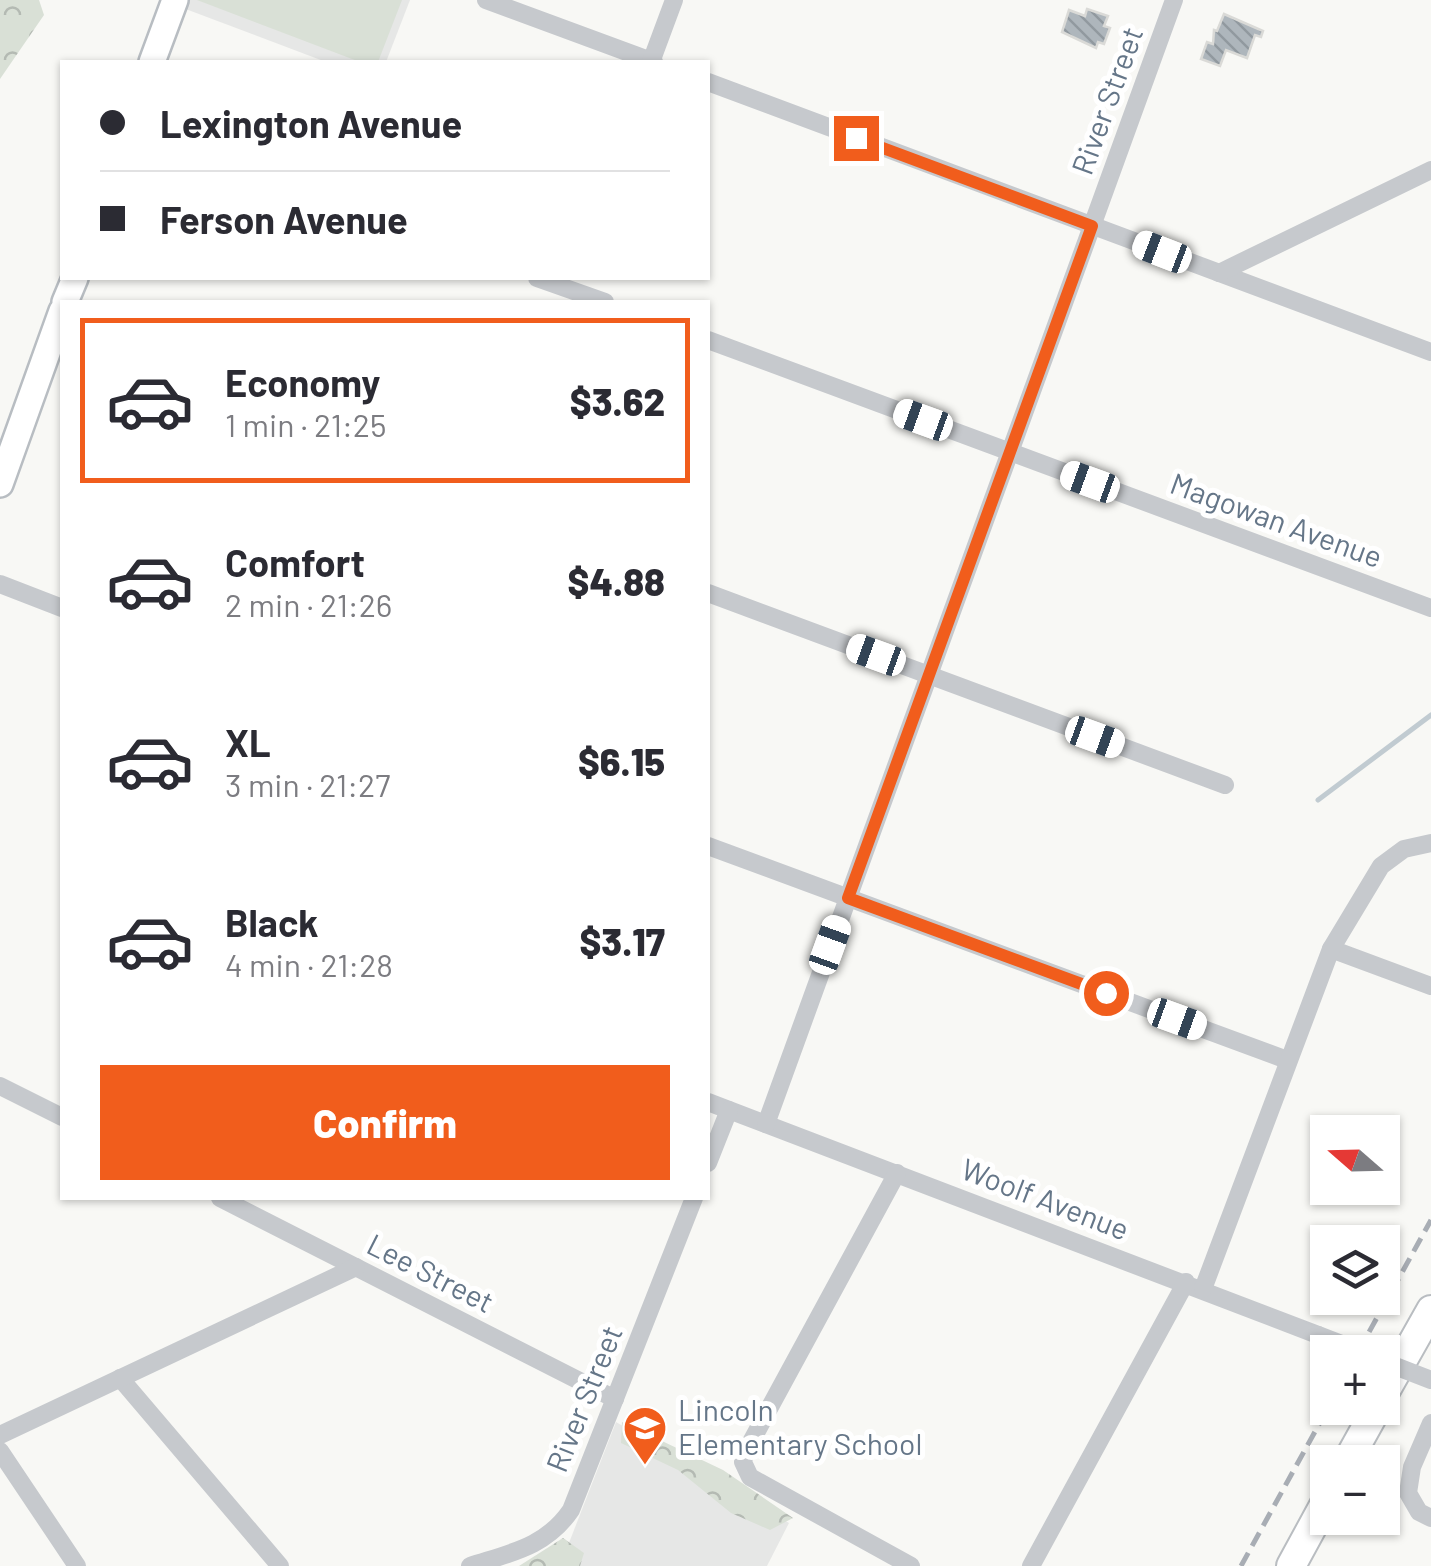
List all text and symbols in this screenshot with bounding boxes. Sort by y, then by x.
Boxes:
street label: River Street [1063,22,1149,179]
text: Lexington Avenue [160,100,462,146]
route end [834,116,879,161]
text: Ferson Avenue [160,196,408,242]
car [1129,227,1195,277]
icon: car [105,356,195,446]
text: Economy [225,359,380,405]
text: $3.62 [570,378,665,424]
car [890,396,956,444]
text: 1 min · 21:25 [225,405,386,443]
car [1057,458,1123,506]
street label: Magowan Avenue [1166,464,1387,574]
icon: car [105,536,195,626]
text: Comfort [225,539,365,585]
text: $4.88 [568,558,665,604]
text: 2 min · 21:26 [225,585,392,623]
car [843,631,909,679]
car [1062,713,1128,761]
icon: car [105,716,195,806]
text: XL [225,719,271,765]
text: $6.15 [578,738,665,784]
text: 3 min · 21:27 [225,765,390,803]
icon: car [105,896,195,986]
text: Black [225,899,319,945]
car [806,912,854,978]
text: $3.17 [579,918,665,964]
text: 4 min · 21:28 [225,945,393,983]
route start [1084,971,1129,1016]
car [1144,995,1210,1043]
button: Confirm [100,1065,670,1180]
north arrow [1310,1115,1400,1205]
map controls [1310,1115,1400,1535]
street label: Woolf Avenue [957,1150,1135,1247]
street label: Lee Street [362,1225,500,1319]
button: layers [1310,1225,1400,1315]
street label: River Street [538,1320,629,1477]
button: + [1310,1335,1400,1425]
place label: Lincoln Elementary School [678,1391,922,1461]
school or university icon: Lincoln Elementary School [622,1405,668,1466]
button: − [1310,1445,1400,1535]

